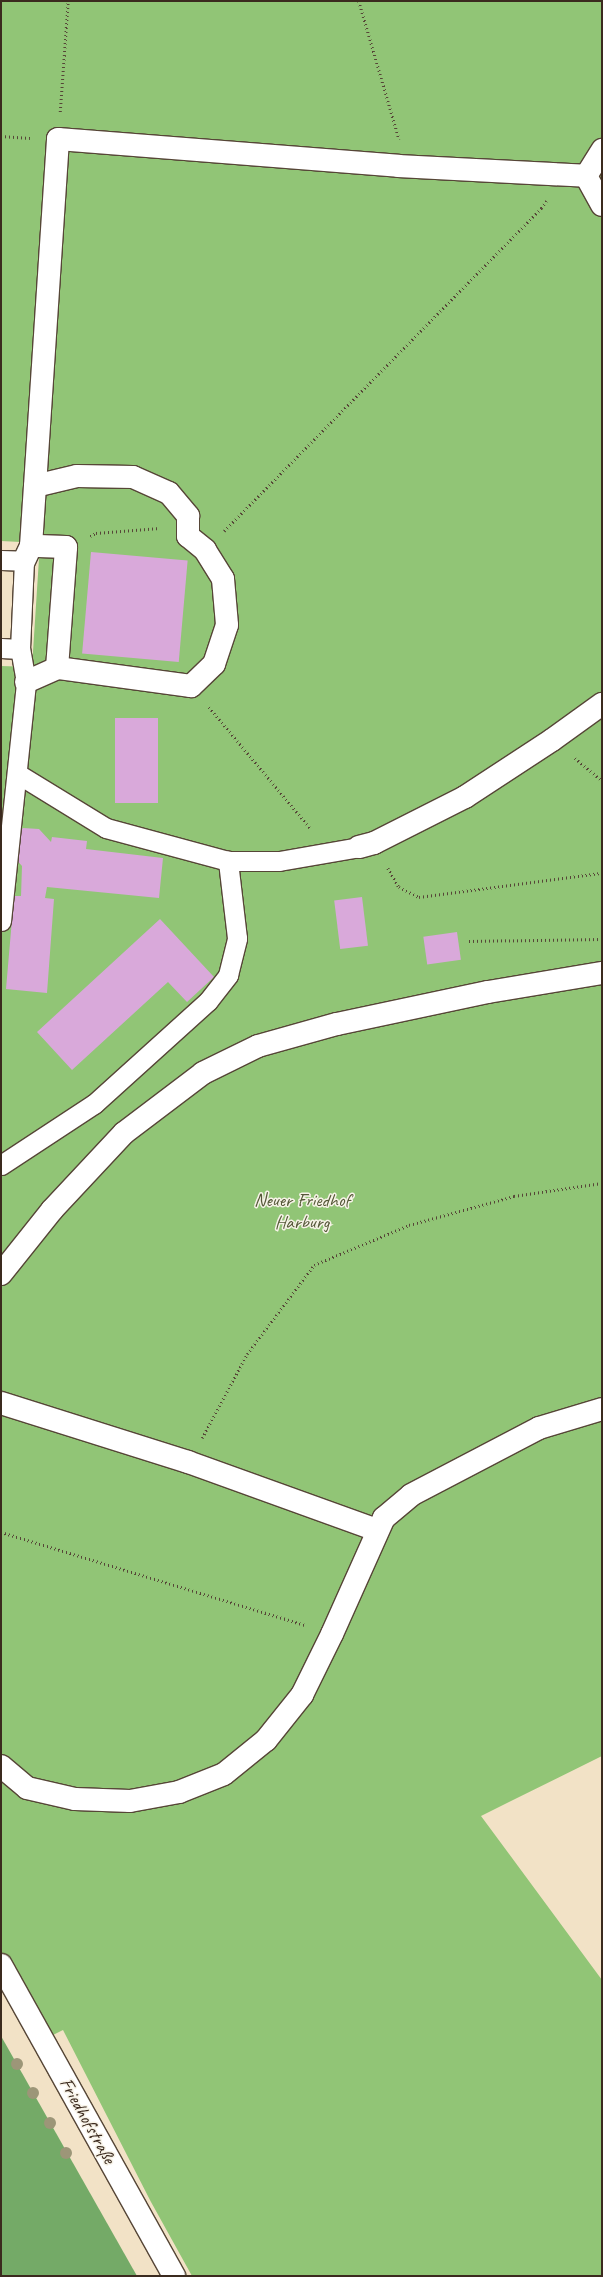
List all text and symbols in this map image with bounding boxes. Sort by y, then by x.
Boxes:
park label: Neuer Friedhof Harburg [254,1190,350,1234]
street label: Friedhofstraße [54,2074,120,2168]

